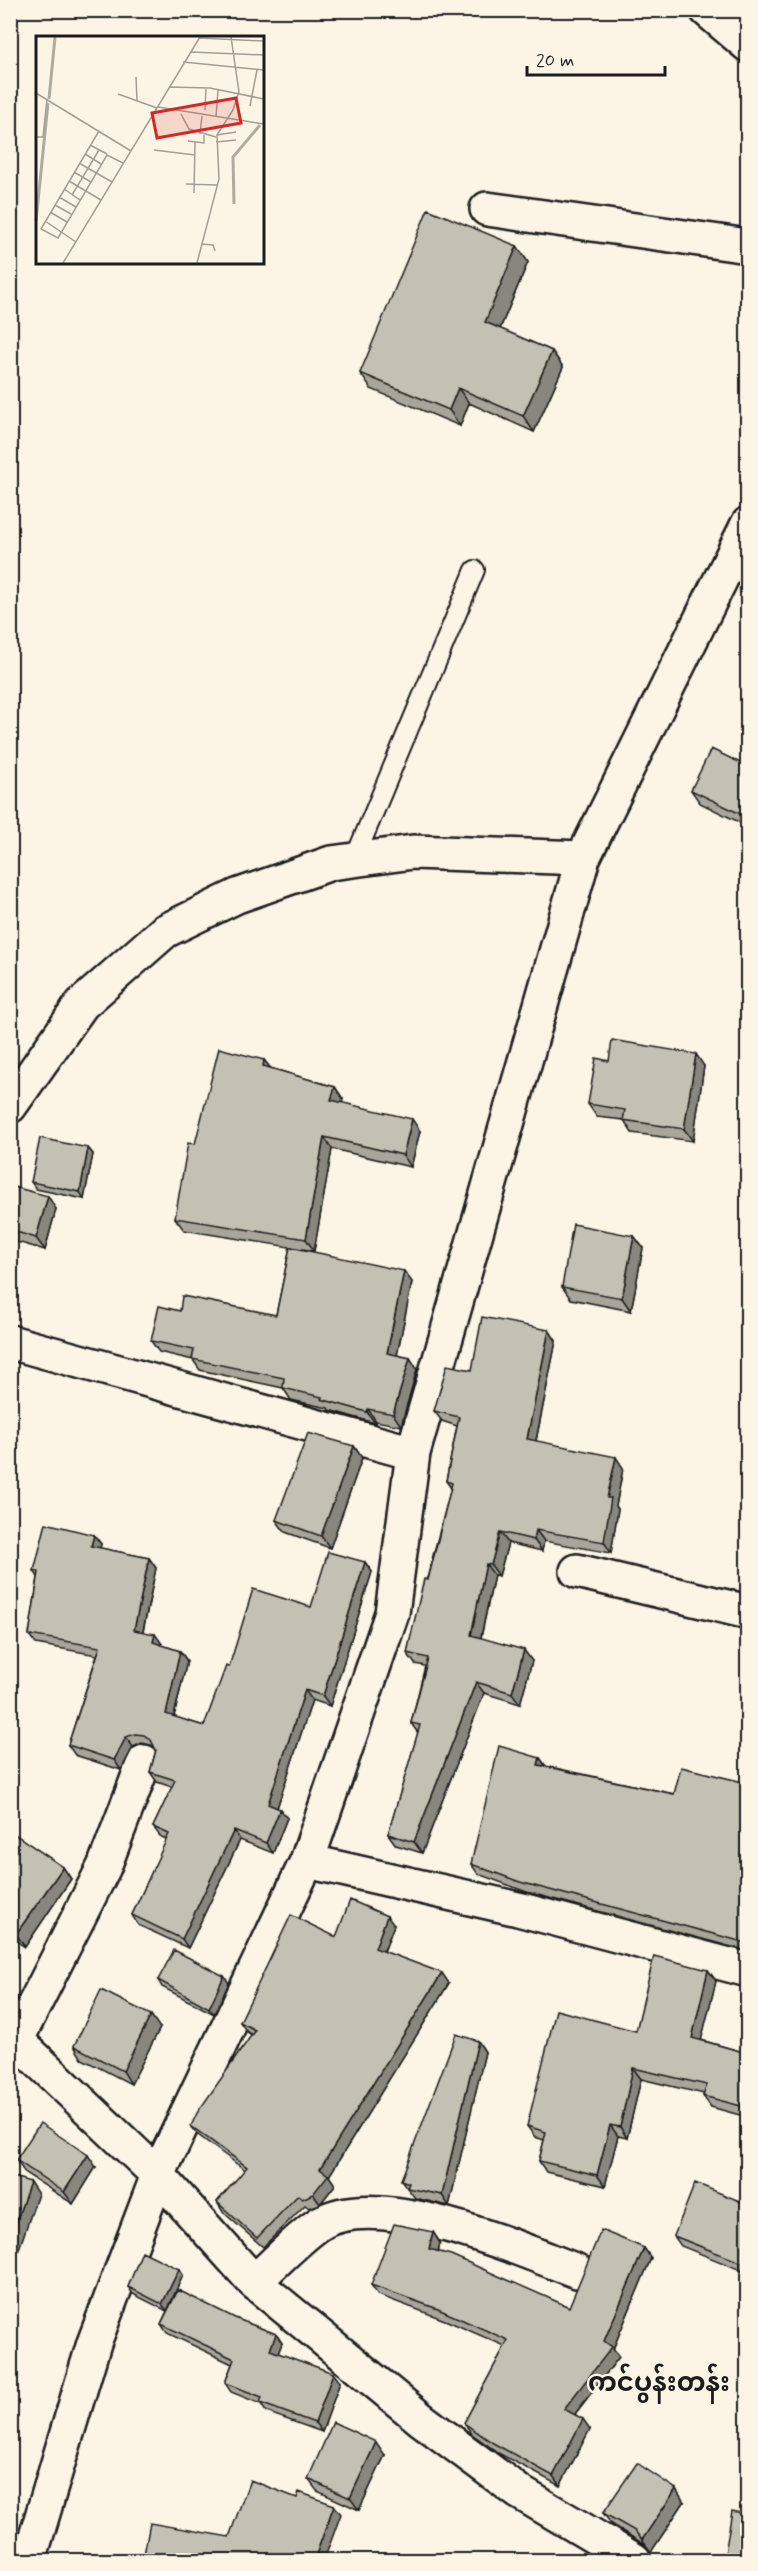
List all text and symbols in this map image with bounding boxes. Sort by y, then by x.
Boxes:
inset map [36,36,264,264]
scale bar [527,39,665,77]
text: 20 m [536,49,574,73]
district label: ကင်ပွန်းတန်း [588,2363,730,2404]

